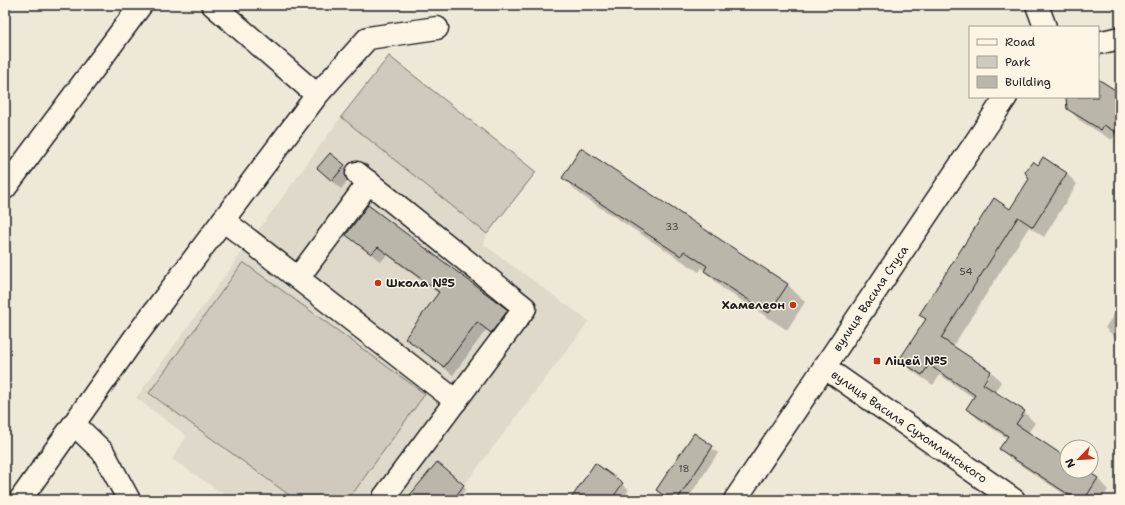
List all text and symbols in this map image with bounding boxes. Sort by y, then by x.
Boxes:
legend [969,26,1099,98]
text: Road [1005,34,1036,50]
text: Park [1005,54,1031,70]
text: Building [1005,74,1051,90]
house number: 33 [665,220,679,233]
street label: вулиця Василя Стуса [829,242,912,354]
house number: 54 [960,265,972,278]
place label: Школа №5 [386,275,455,291]
marker: Школа №5 [373,278,383,288]
place label: Хамелеон [722,297,785,313]
marker: Хамелеон [788,300,798,310]
place label: Ліцей №5 [885,353,947,369]
marker: Ліцей №5 [872,356,882,366]
street label: вулиця Василя Сухомлинського [828,366,990,487]
north arrow [1059,439,1099,479]
text: N [1062,456,1079,470]
house number: 18 [678,462,690,475]

